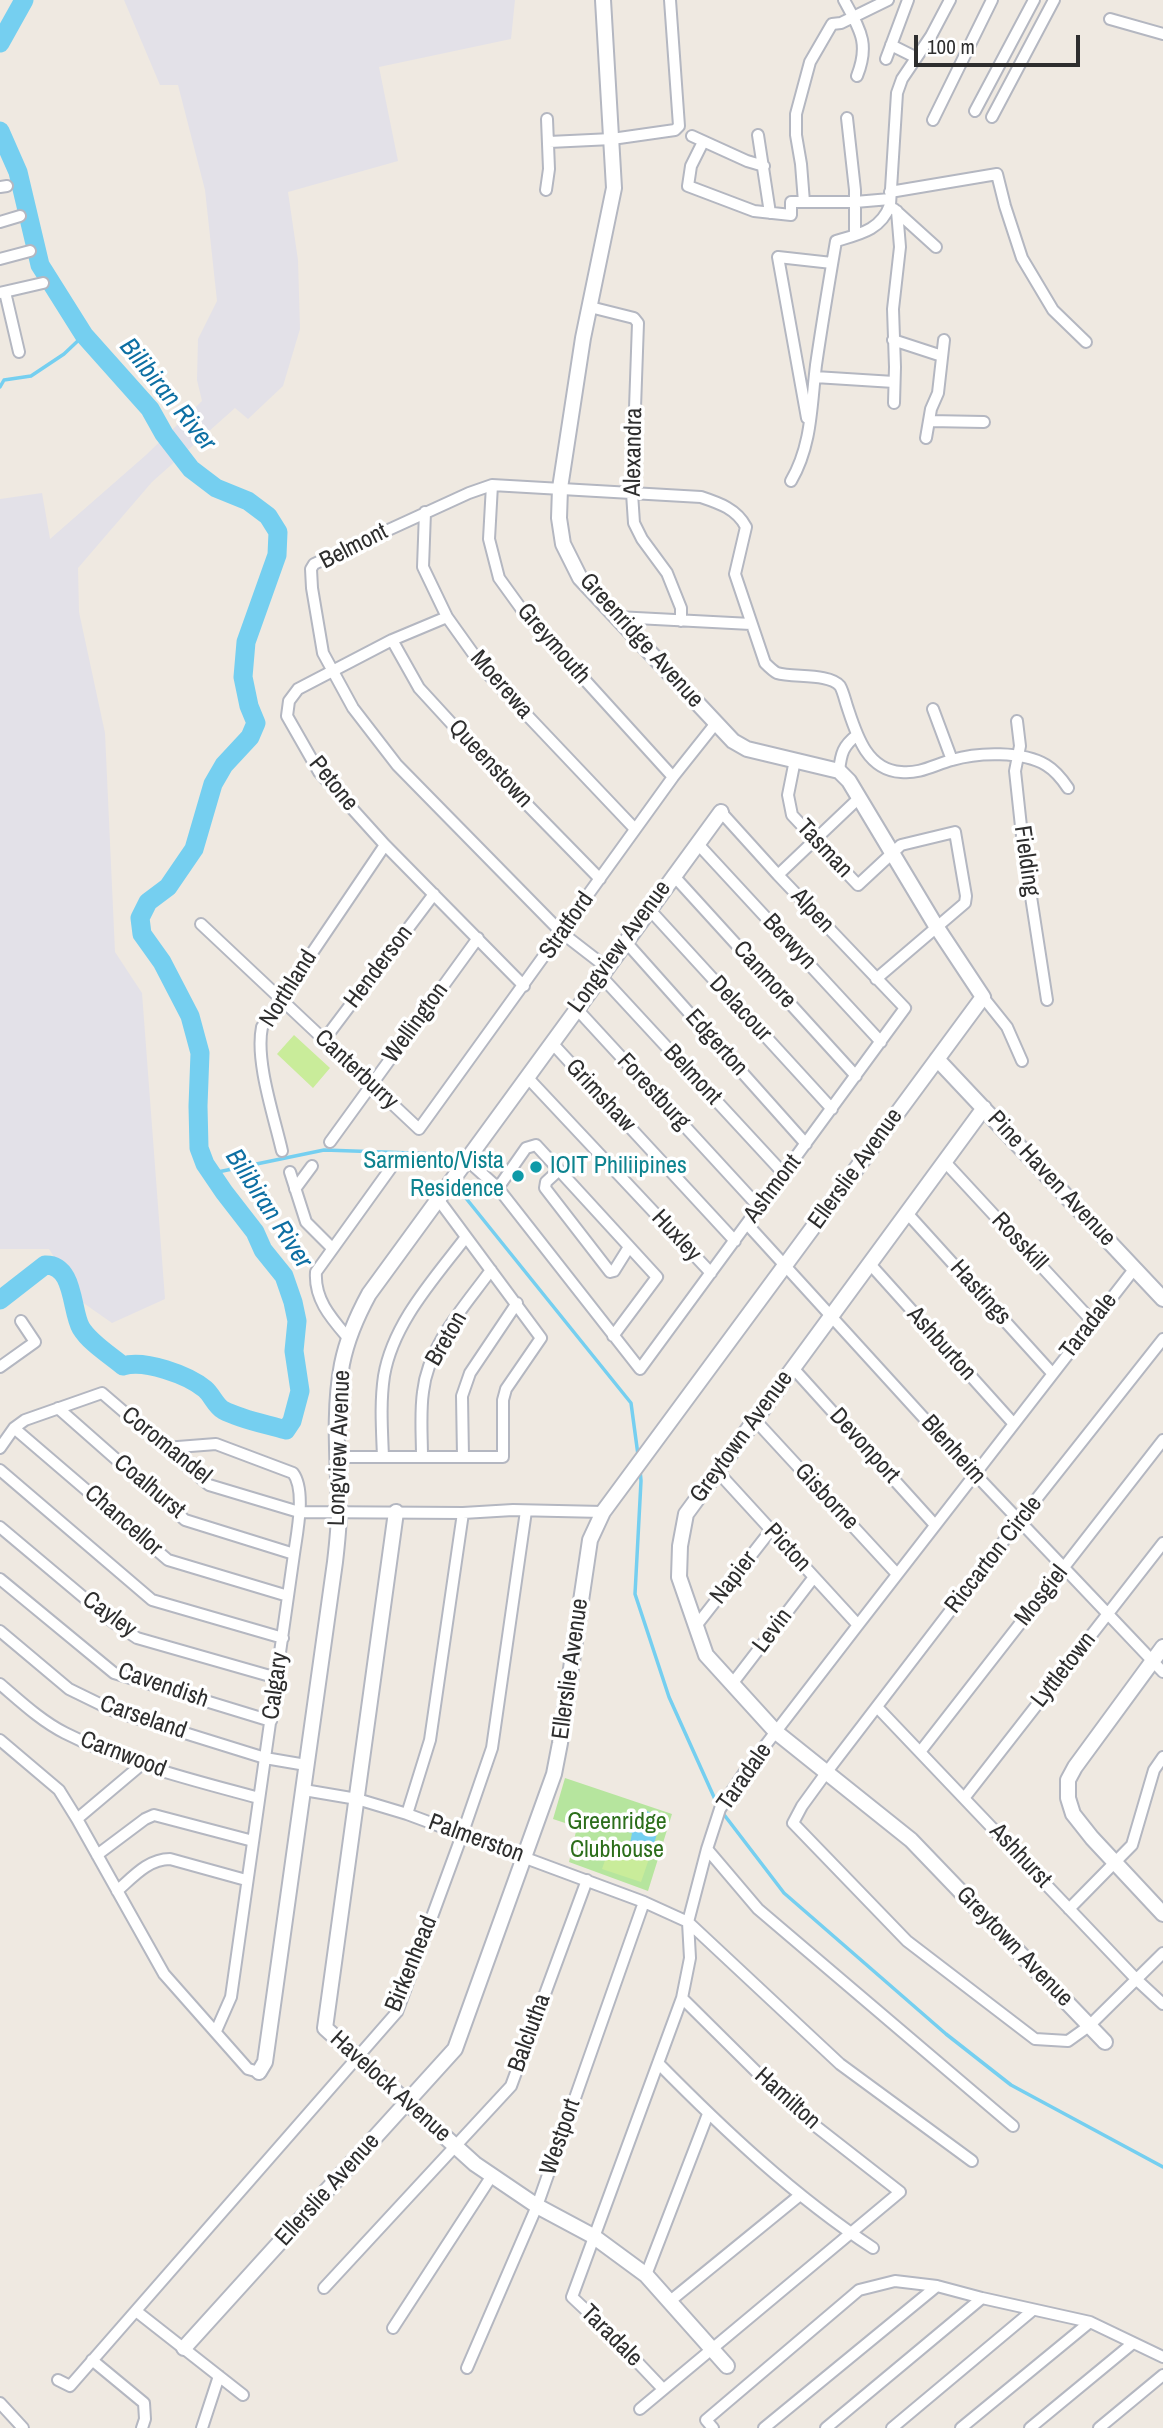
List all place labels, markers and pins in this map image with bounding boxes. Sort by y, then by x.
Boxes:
place label: Sarmiento/Vista Residence [363,1148,504,1204]
place label: IOIT Philiipines [550,1153,687,1181]
marker: IOIT Philiipines [528,1159,544,1175]
marker: Sarmiento/Vista Residence [510,1168,526,1184]

